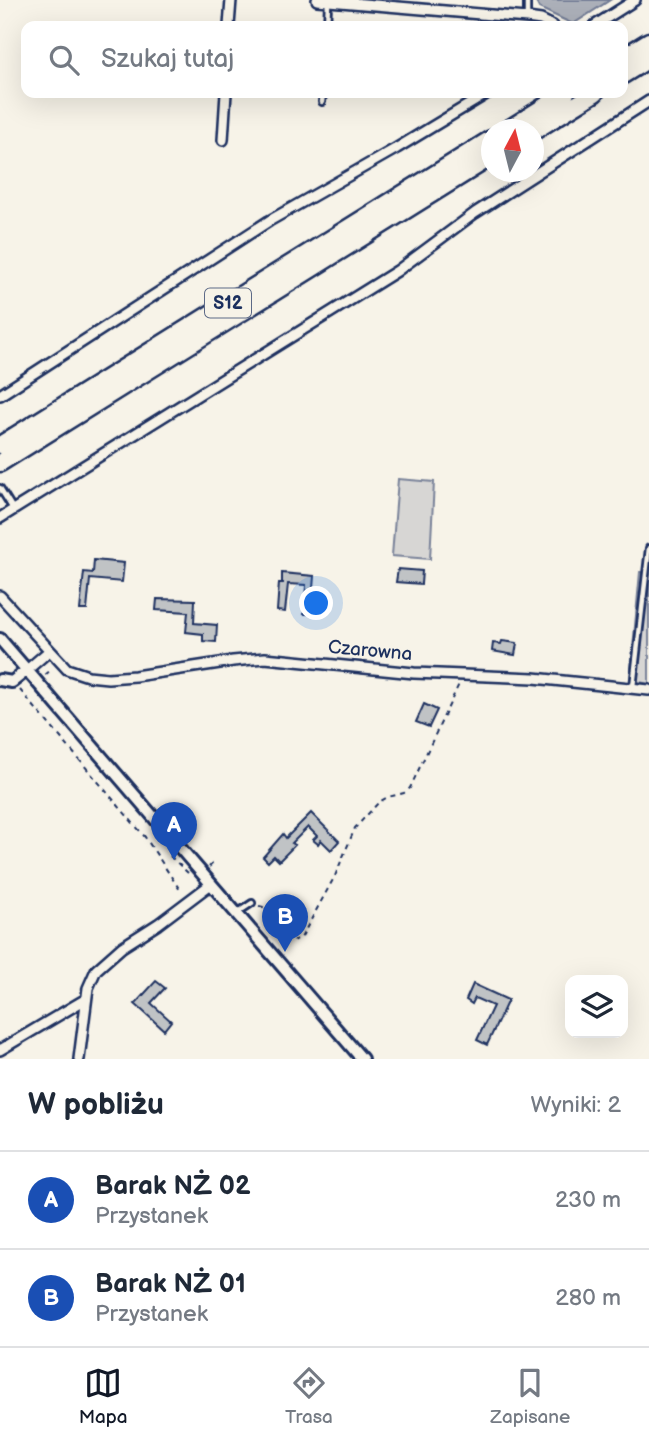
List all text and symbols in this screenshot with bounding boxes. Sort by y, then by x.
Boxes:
search box [21,21,628,98]
icon: search [45,41,83,79]
text: Szukaj tutaj [101,44,234,75]
north arrow [481,119,544,182]
road number: S12 [205,288,251,318]
your location [299,586,333,620]
street label: Czarowna [327,636,413,666]
pin: A [151,802,197,860]
pin: B [262,894,308,952]
map controls [565,975,628,1038]
button: layers [565,975,628,1038]
text: W pobliżu [28,1087,164,1123]
text: Wyniki: 2 [530,1091,621,1119]
text: Barak NŻ 02 [95,1171,251,1202]
text: A [44,1186,58,1214]
text: 230 m [555,1186,621,1214]
text: Przystanek [95,1202,208,1230]
text: Barak NŻ 01 [95,1269,246,1300]
text: B [43,1284,59,1312]
text: 280 m [555,1284,621,1312]
text: Przystanek [95,1300,208,1328]
tab: Mapa [79,1364,128,1429]
tab: Trasa [285,1364,333,1429]
tab: Zapisane [490,1364,570,1429]

